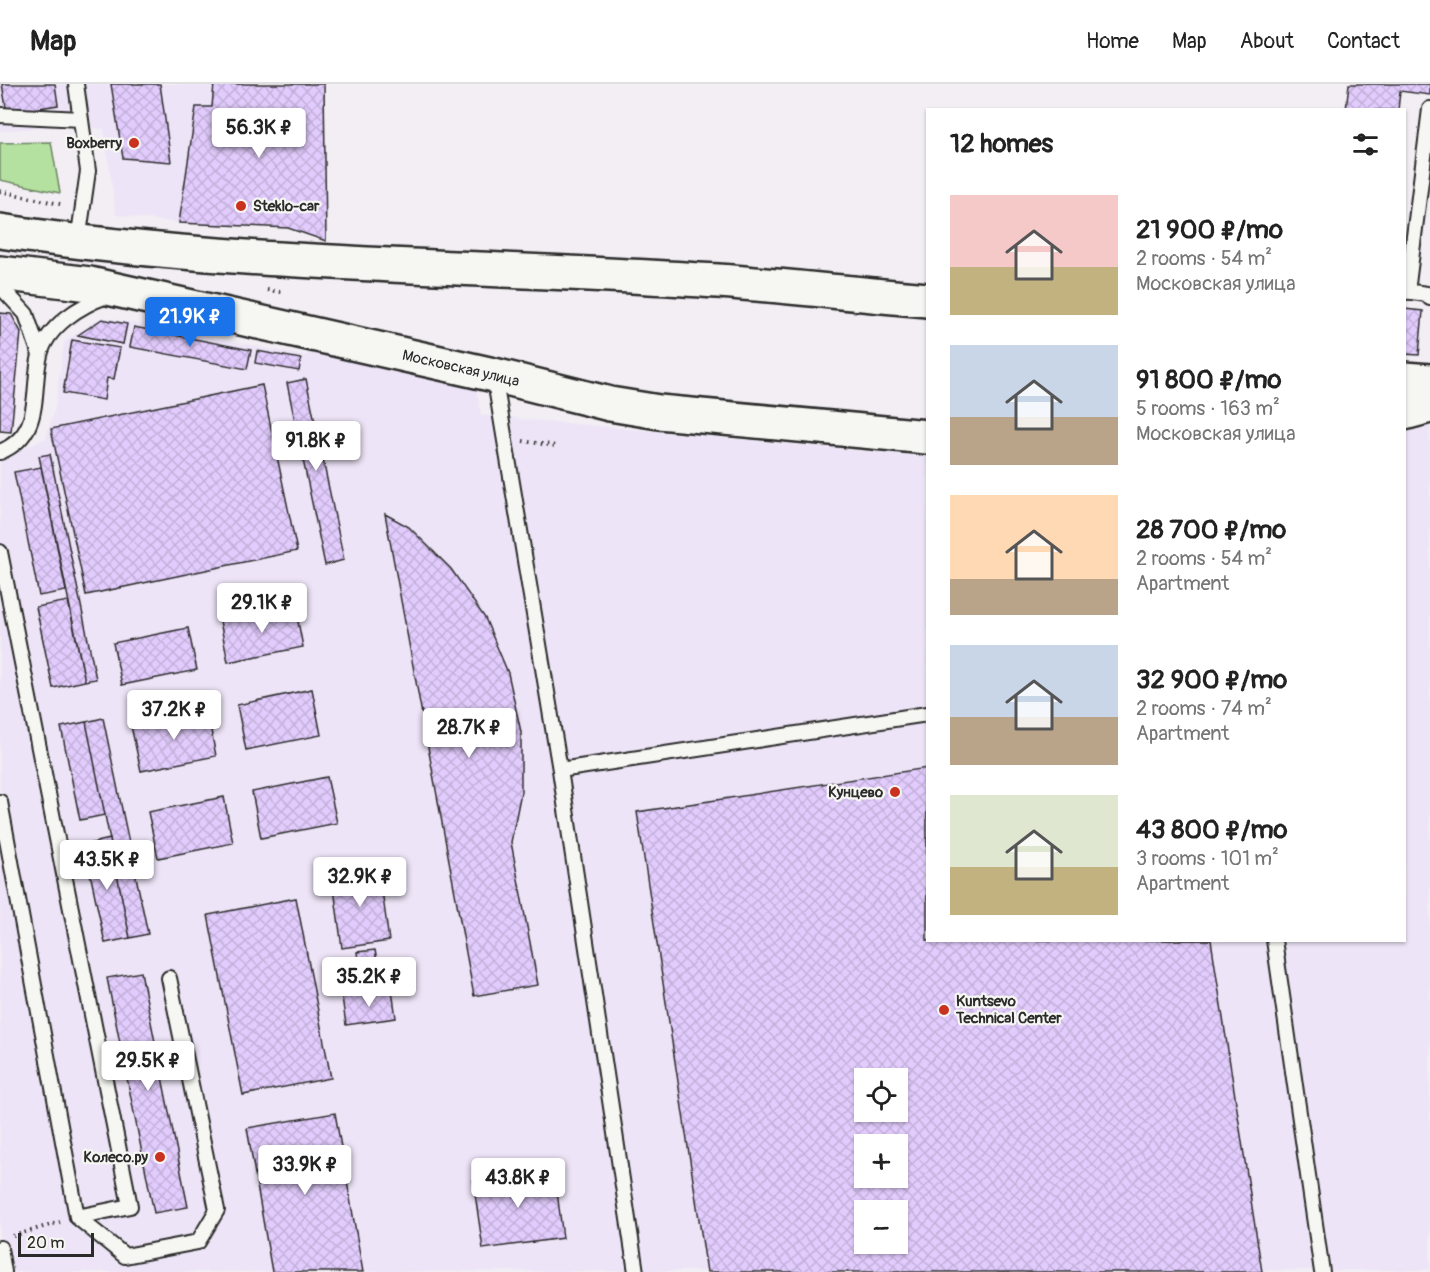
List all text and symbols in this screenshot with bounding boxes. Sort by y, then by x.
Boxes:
text: Map [30,24,76,59]
text: Home [1086,28,1139,55]
text: Map [1172,28,1207,55]
text: About [1240,28,1294,55]
text: Contact [1327,28,1400,55]
pin: 56.3K ₽ [204,108,314,159]
text: 56.3K ₽ [226,115,292,140]
text: 12 homes [950,128,1053,160]
icon: filters [1349,128,1382,161]
place label: Boxberry [66,134,123,153]
marker: Boxberry [127,136,141,150]
place label: Steklo-car [253,197,320,216]
marker: Steklo-car [234,199,248,213]
text: 21 900 ₽/mo [1136,214,1283,246]
icon: home [998,219,1070,291]
text: 2 rooms · 54 m² [1136,246,1272,271]
text: Московская улица [1136,271,1296,296]
pin: 21.9K ₽ [135,297,245,348]
text: 21.9K ₽ [159,304,221,329]
street label: Московская улица [400,346,521,391]
text: 91 800 ₽/mo [1136,364,1281,396]
icon: home [998,369,1070,441]
text: 5 rooms · 163 m² [1136,396,1280,421]
pin: 91.8K ₽ [261,421,371,472]
text: Московская улица [1136,421,1296,446]
text: 91.8K ₽ [286,428,346,453]
text: 28 700 ₽/mo [1136,514,1286,546]
icon: home [998,519,1070,591]
text: 2 rooms · 54 m² [1136,546,1272,571]
text: Apartment [1136,571,1229,596]
pin: 29.1K ₽ [207,583,317,634]
text: 29.1K ₽ [231,590,293,615]
text: 32 900 ₽/mo [1136,664,1287,696]
icon: home [998,669,1070,741]
pin: 37.2K ₽ [119,690,229,741]
text: 2 rooms · 74 m² [1136,696,1272,721]
text: 37.2K ₽ [141,697,207,722]
pin: 28.7K ₽ [414,708,524,759]
text: 28.7K ₽ [437,715,501,740]
text: Apartment [1136,721,1229,746]
place label: Кунцево [828,783,883,802]
marker: Кунцево [888,785,902,799]
text: 43 800 ₽/mo [1136,814,1287,846]
icon: home [998,819,1070,891]
pin: 43.5K ₽ [52,840,162,891]
text: 3 rooms · 101 m² [1136,846,1279,871]
text: 43.5K ₽ [74,847,140,872]
pin: 32.9K ₽ [305,857,415,908]
text: 32.9K ₽ [327,864,393,889]
text: Apartment [1136,871,1229,896]
pin: 35.2K ₽ [314,957,424,1008]
text: 35.2K ₽ [336,964,402,989]
place label: Kuntsevo Technical Center [955,992,1062,1028]
marker: Kuntsevo Technical Center [937,1003,951,1017]
pin: 29.5K ₽ [93,1041,203,1092]
text: 29.5K ₽ [115,1048,181,1073]
map controls [854,1068,908,1254]
button: locate [854,1068,908,1122]
button: + [854,1134,908,1188]
pin: 33.9K ₽ [250,1145,360,1196]
place label: Колесо.ру [84,1148,149,1167]
marker: Колесо.ру [153,1150,167,1164]
text: 33.9K ₽ [272,1152,338,1177]
pin: 43.8K ₽ [463,1158,573,1209]
text: 43.8K ₽ [485,1165,551,1190]
button: − [854,1200,908,1254]
scale bar [18,1230,94,1258]
text: 20 m [27,1233,65,1253]

